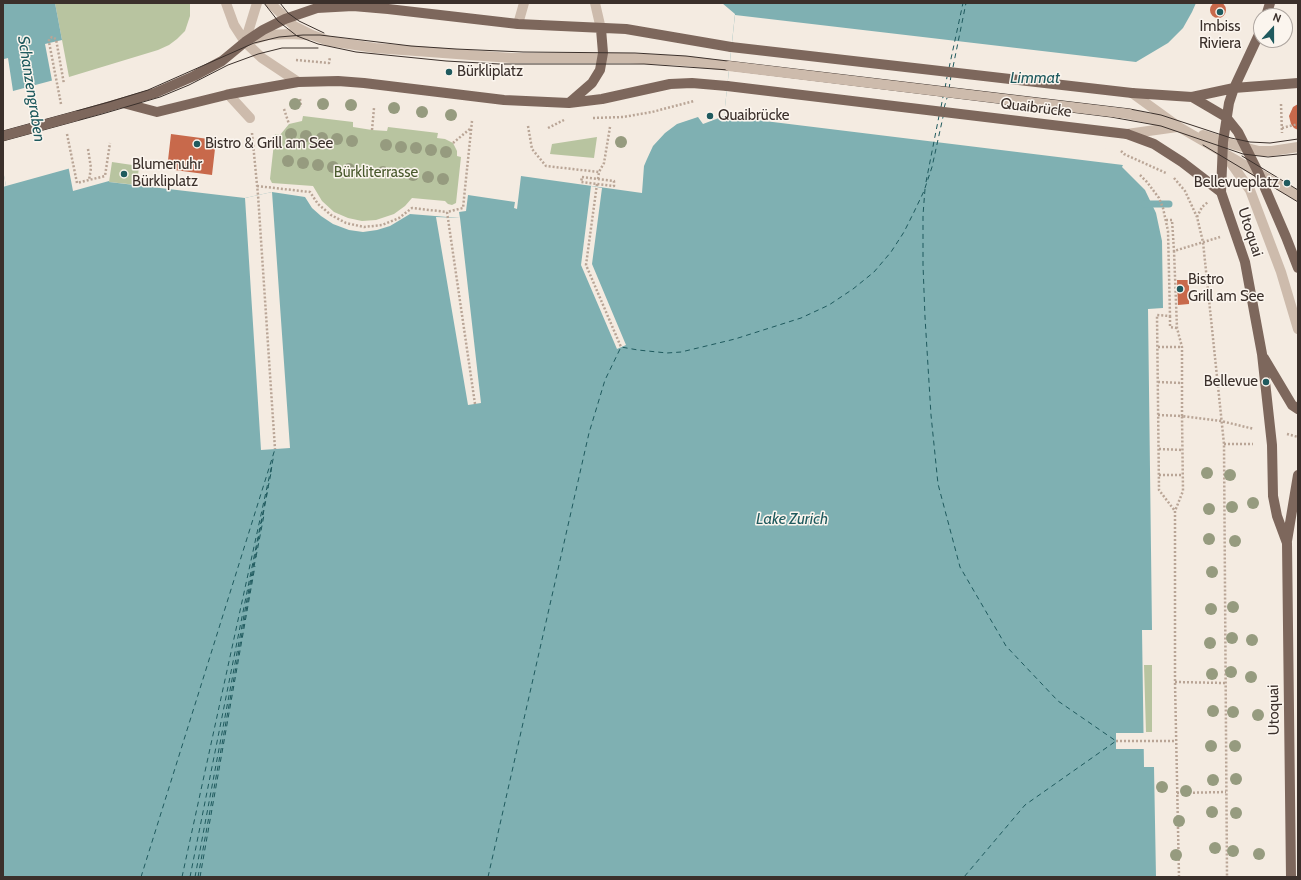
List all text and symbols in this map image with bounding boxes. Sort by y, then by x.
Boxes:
marker: Imbiss Riviera [1215,7,1225,17]
north arrow [1253,8,1293,48]
text: N [1271,10,1283,26]
place label: Imbiss Riviera [1199,18,1241,53]
water label: Schanzengraben [13,35,49,143]
place label: Bürkliplatz [457,63,523,81]
marker: Bürkliplatz [444,67,454,77]
water label: Limmat [1010,68,1060,88]
street label: Quaibrücke [999,95,1073,121]
place label: Quaibrücke [718,107,790,125]
marker: Quaibrücke [705,111,715,121]
place label: Bistro & Grill am See [205,135,333,153]
marker: Bistro & Grill am See [192,139,202,149]
place label: Blumenuhr Bürkliplatz [132,156,202,191]
park label: Bürkliterrasse [334,164,418,182]
marker: Blumenuhr Bürkliplatz [119,169,129,179]
place label: Bellevueplatz [1194,174,1279,192]
marker: Bellevueplatz [1282,178,1292,188]
street label: Utoquai [1234,205,1266,259]
place label: Bistro Grill am See [1188,271,1264,306]
marker: Bistro Grill am See [1175,284,1185,294]
place label: Bellevue [1204,373,1258,391]
marker: Bellevue [1261,377,1271,387]
water label: Lake Zurich [756,509,828,529]
street label: Utoquai [1265,685,1283,735]

